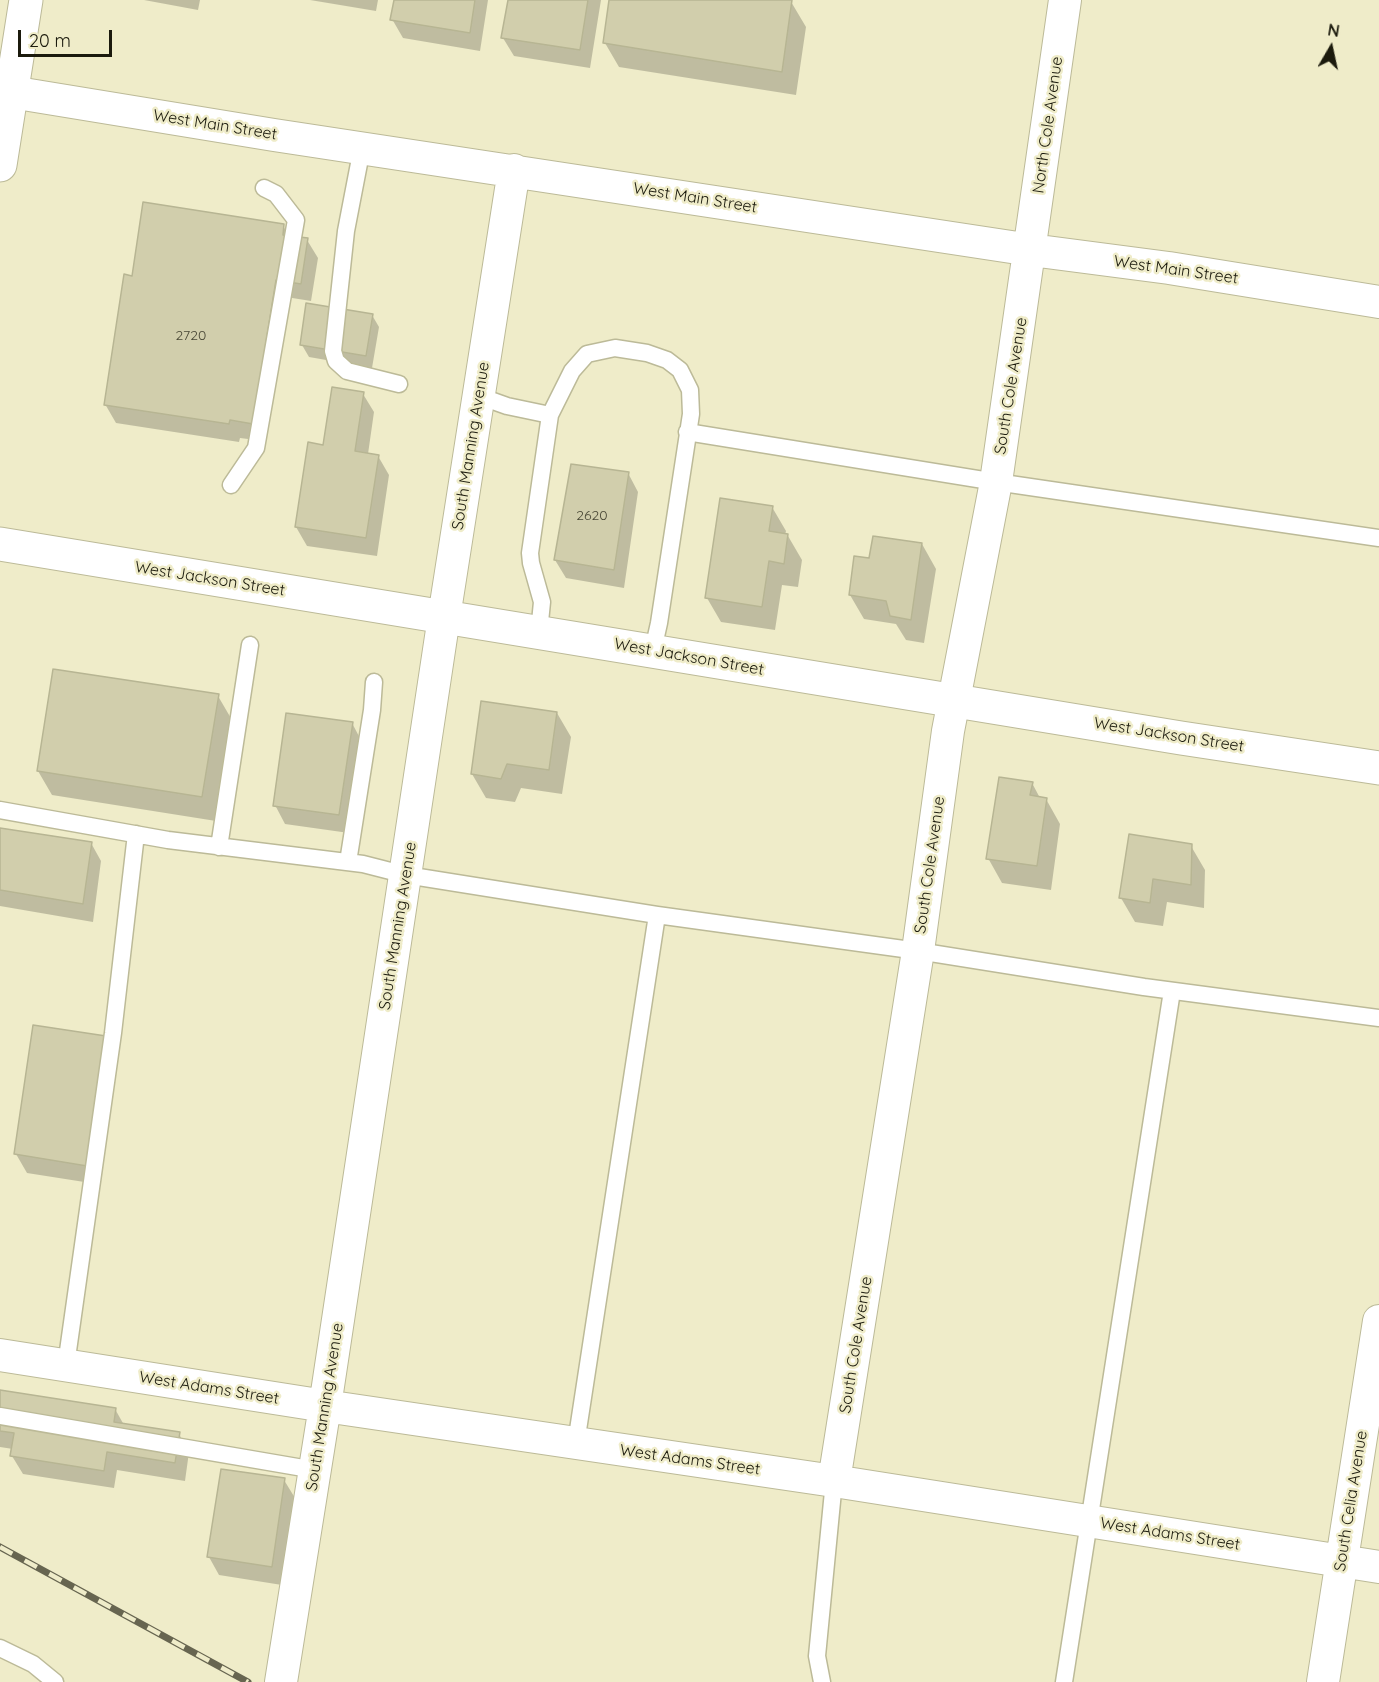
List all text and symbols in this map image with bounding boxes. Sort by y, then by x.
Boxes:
scale bar [21,18,116,56]
north arrow [1301,18,1361,78]
text: N [1326,19,1341,41]
text: 20 m [29,29,71,52]
street label: North Cole Avenue [1029,55,1067,195]
street label: West Main Street [152,106,278,144]
street label: West Main Street [632,179,758,217]
street label: West Main Street [1113,252,1239,288]
street label: South Cole Avenue [991,316,1031,456]
house number: 2720 [176,328,206,344]
street label: South Manning Avenue [448,361,494,531]
house number: 2620 [576,508,608,524]
street label: West Jackson Street [134,558,286,600]
street label: West Jackson Street [613,634,765,680]
street label: West Jackson Street [1093,714,1245,756]
street label: South Cole Avenue [911,795,949,935]
street label: South Manning Avenue [375,841,421,1011]
street label: South Cole Avenue [836,1275,876,1415]
street label: South Manning Avenue [302,1322,348,1492]
street label: West Adams Street [138,1367,280,1409]
street label: South Celia Avenue [1330,1429,1372,1573]
street label: West Adams Street [619,1441,761,1479]
street label: West Adams Street [1099,1513,1241,1555]

